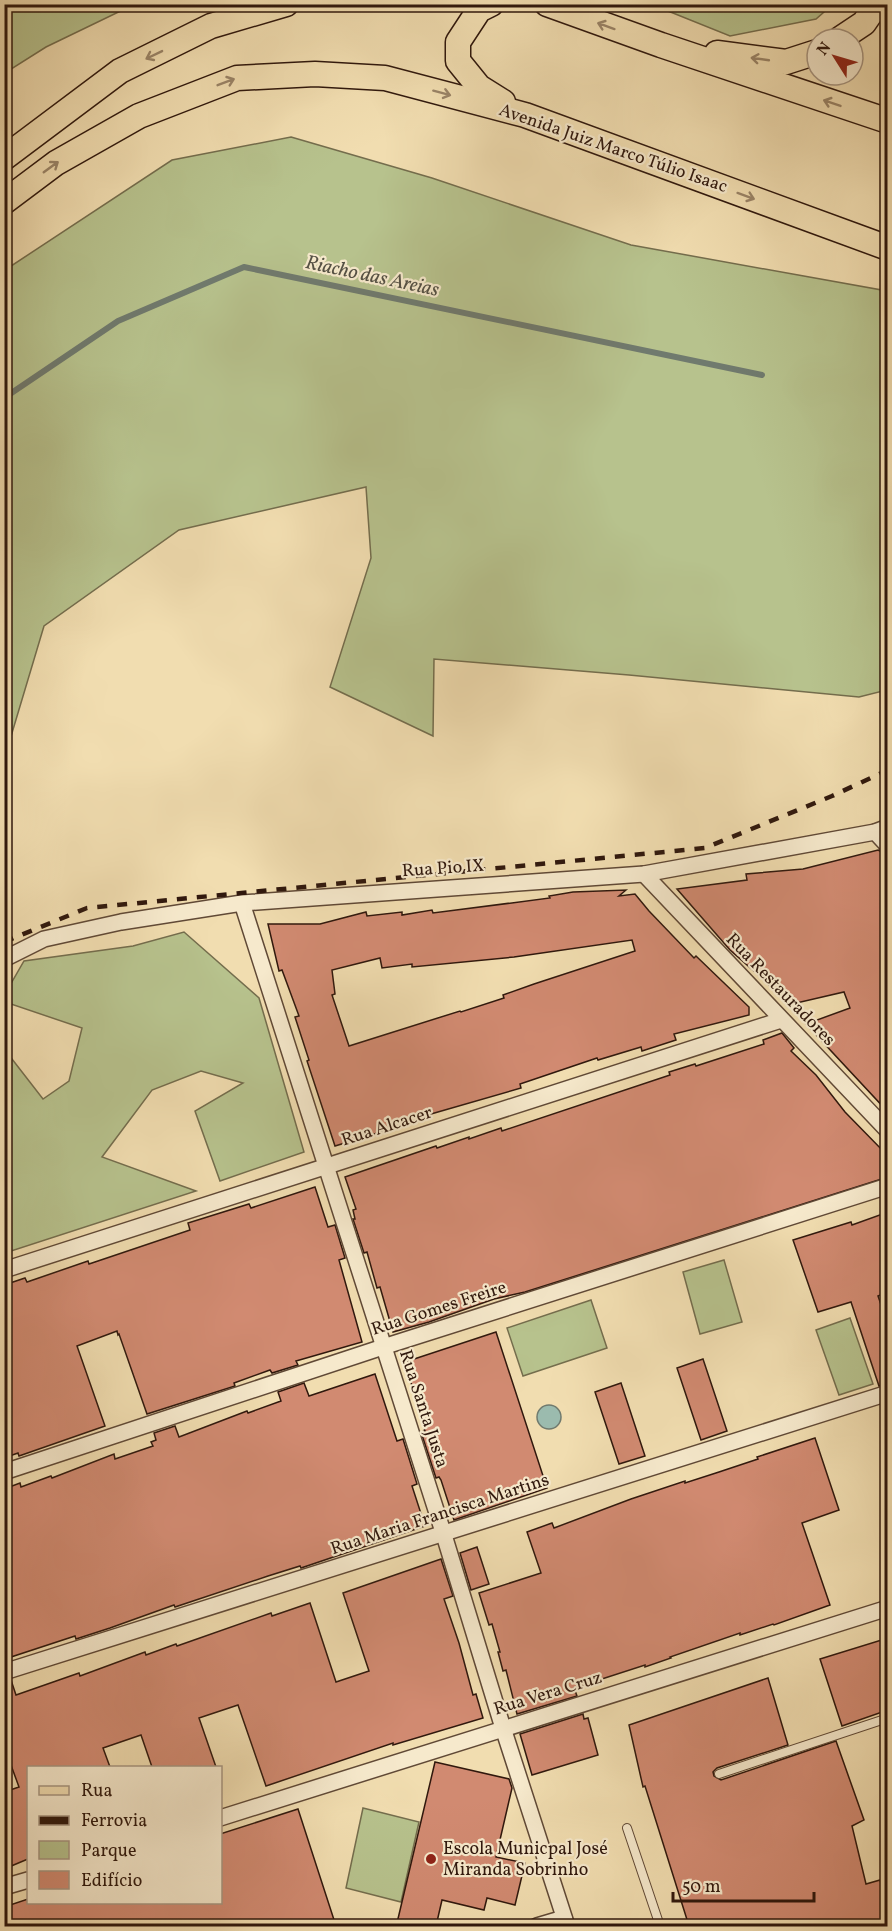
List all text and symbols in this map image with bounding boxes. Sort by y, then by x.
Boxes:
one-way arrow [598,19,616,30]
north arrow [805,27,865,87]
text: N [812,38,837,60]
one-way arrow [145,49,163,61]
one-way arrow [751,53,771,64]
one-way arrow [216,76,235,87]
one-way arrow [432,88,451,99]
one-way arrow [823,96,842,107]
street label: Avenida Juiz Marco Túlio Isaac [495,98,731,200]
one-way arrow [43,161,59,173]
one-way arrow [736,191,754,202]
water label: Riacho das Areias [303,249,442,305]
street label: Rua Pio IX [401,854,485,884]
street label: Rua Restauradores [719,928,841,1052]
street label: Rua Alcacer [338,1100,436,1153]
street label: Rua Gomes Freire [368,1275,510,1343]
street label: Rua Santa Justa [392,1347,454,1471]
street label: Rua Maria Francisca Martins [328,1468,552,1562]
street label: Rua Vera Cruz [491,1666,605,1722]
legend [27,1766,222,1904]
text: Rua [81,1779,112,1804]
text: Ferrovia [81,1809,147,1834]
place label: Escola Municpal José Miranda Sobrinho [443,1837,608,1883]
text: Parque [81,1839,136,1864]
marker: Escola Municpal José Miranda Sobrinho [424,1852,438,1866]
scale bar [673,1865,814,1903]
text: Edifício [81,1869,142,1894]
text: 50 m [682,1875,721,1900]

